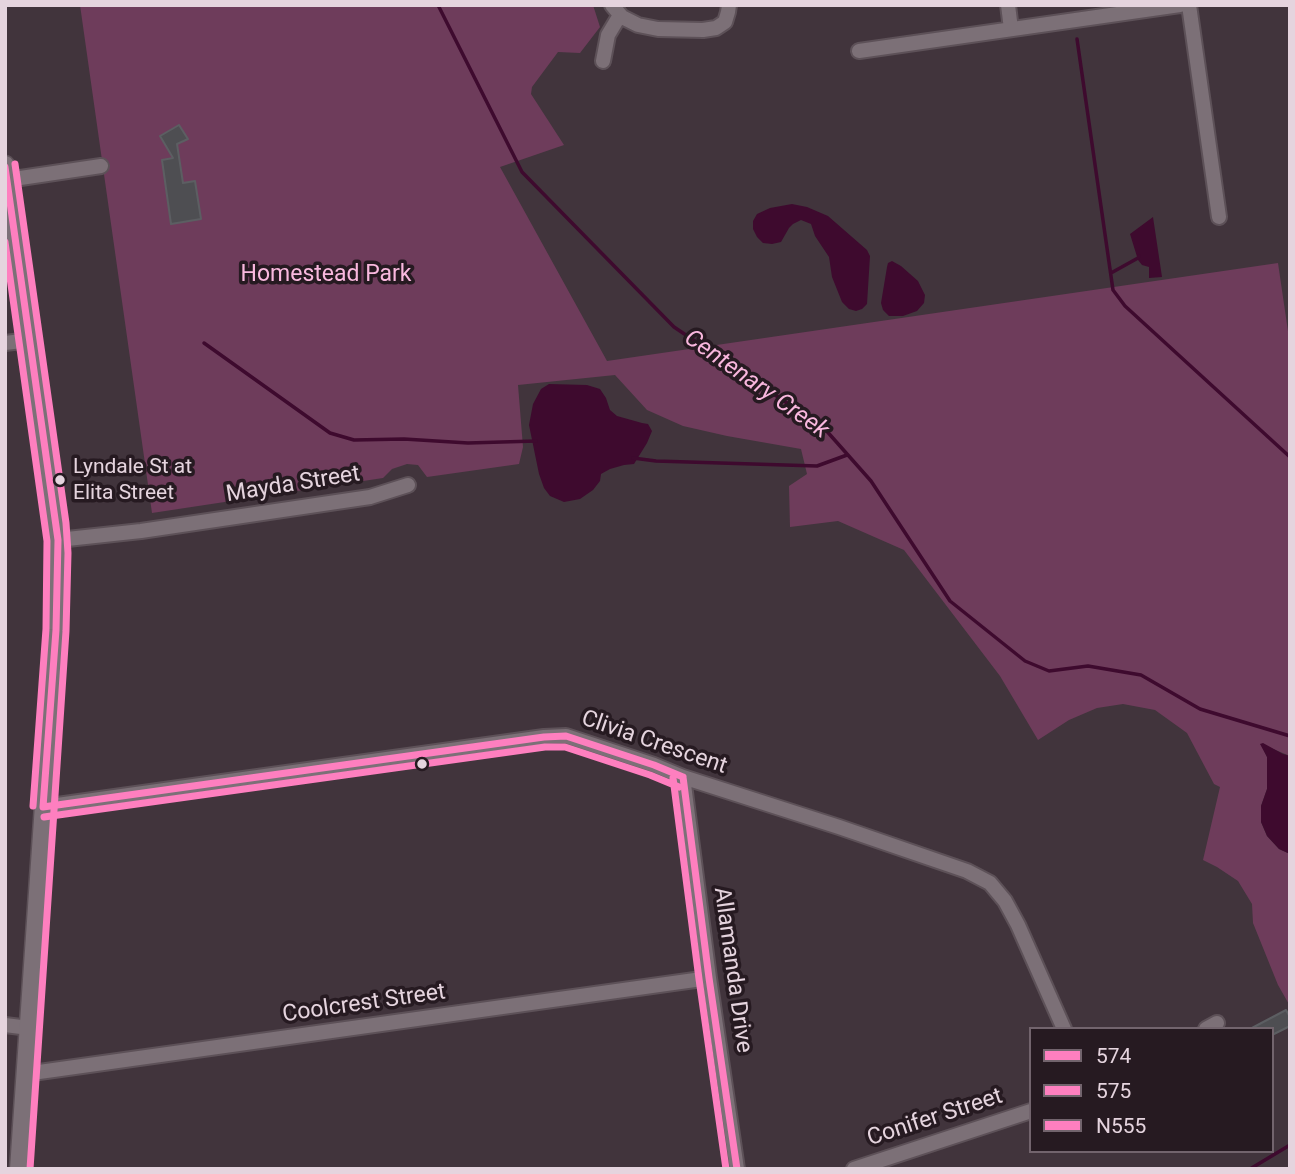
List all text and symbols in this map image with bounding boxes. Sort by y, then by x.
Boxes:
park label: Homestead Park [240,261,412,289]
water label: Centenary Creek [678,324,834,446]
place label: Lyndale St at Elita Street [73,455,192,505]
street label: Mayda Street [224,461,362,509]
marker: Lyndale St at Elita Street [53,473,67,487]
street label: Clivia Crescent [578,705,730,781]
unlabelled marker [415,757,429,771]
street label: Allamanda Drive [707,885,757,1055]
street label: Coolcrest Street [281,979,447,1029]
legend [1029,1027,1274,1153]
text: 574 [1096,1044,1131,1068]
text: 575 [1096,1079,1131,1103]
street label: Conifer Street [864,1083,1006,1153]
text: N555 [1096,1114,1146,1138]

